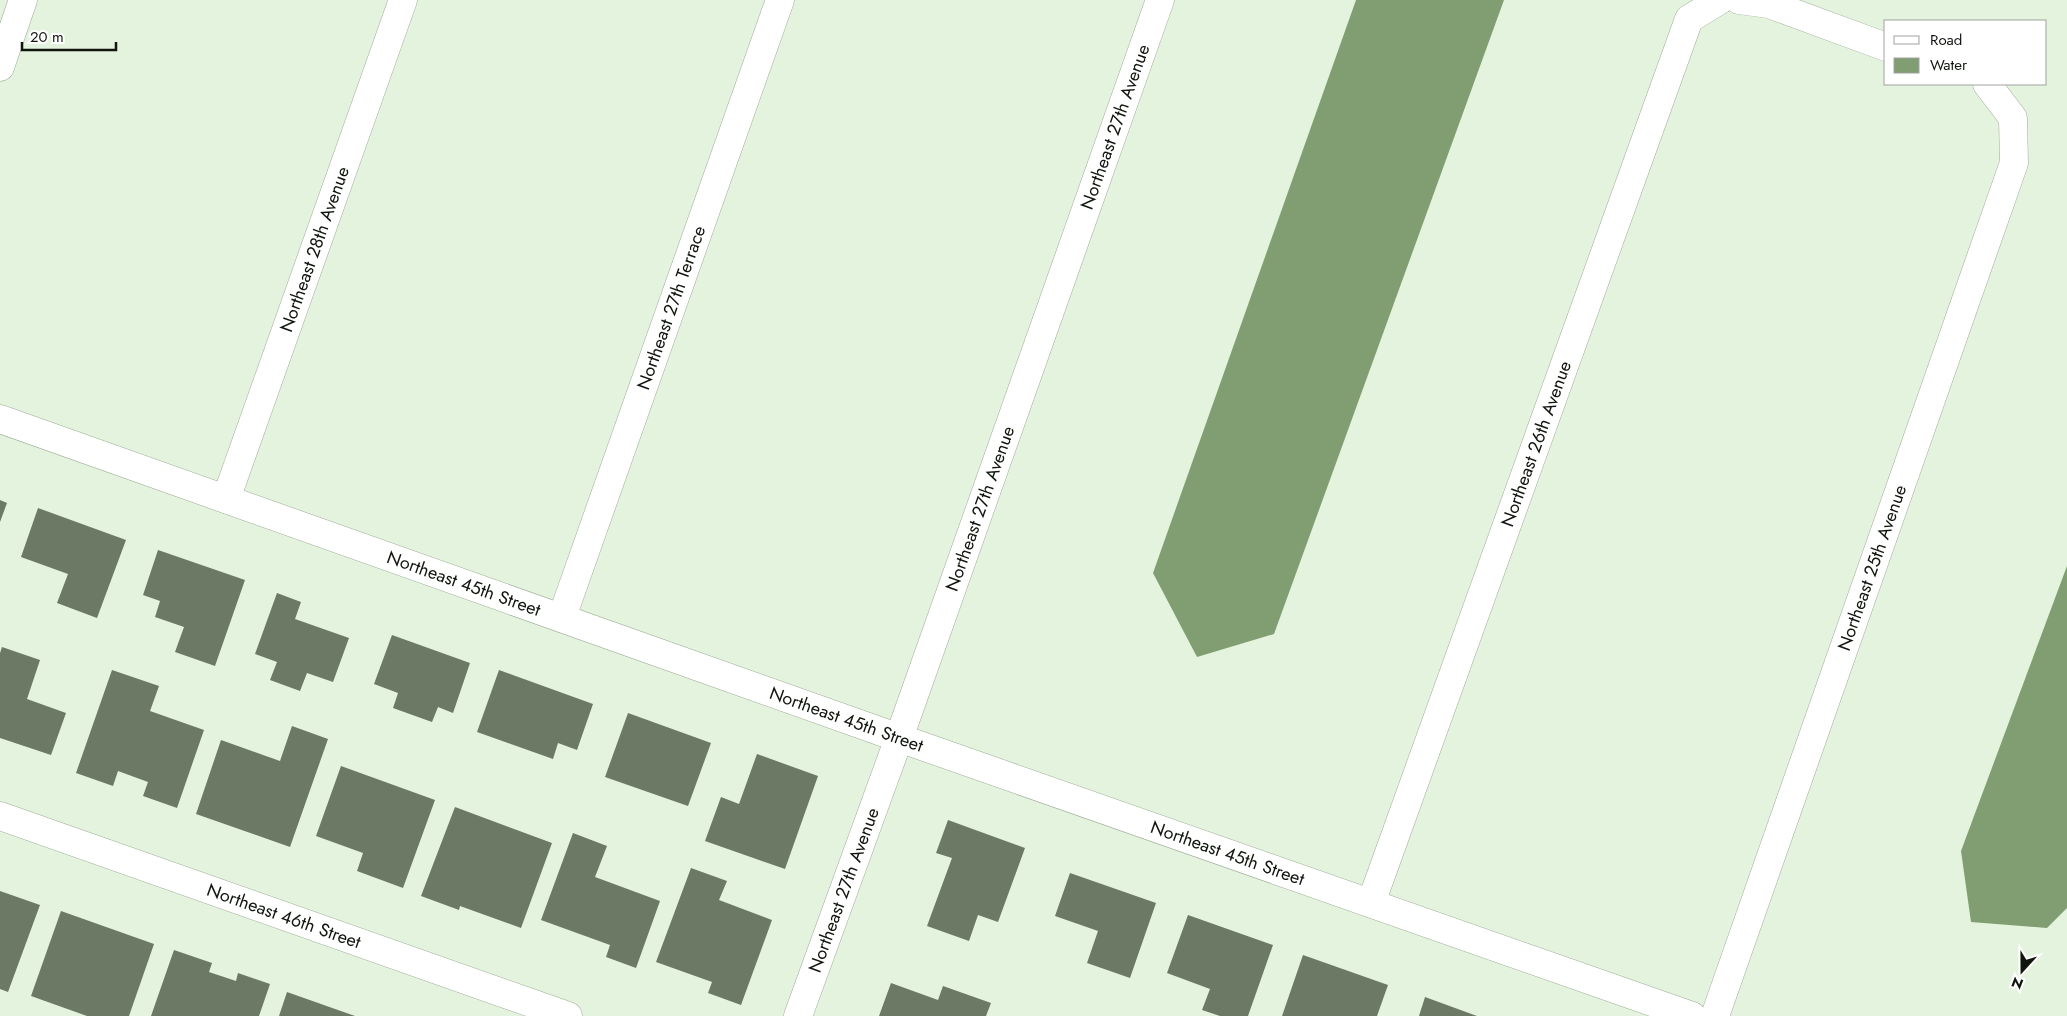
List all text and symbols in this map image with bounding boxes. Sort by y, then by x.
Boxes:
scale bar [22,20,116,52]
legend [1884,20,2047,85]
text: 20 m [30,26,64,48]
text: Road [1930,29,1962,51]
street label: Northeast 27th Avenue [1074,41,1156,213]
text: Water [1930,54,1968,76]
street label: Northeast 28th Avenue [273,163,356,336]
street label: Northeast 27th Terrace [630,222,712,393]
street label: Northeast 26th Avenue [1494,357,1578,530]
street label: Northeast 27th Avenue [939,422,1021,595]
street label: Northeast 25th Avenue [1831,481,1913,654]
street label: Northeast 45th Street [383,544,545,623]
street label: Northeast 45th Street [766,680,927,759]
street label: Northeast 27th Avenue [802,804,886,976]
street label: Northeast 45th Street [1147,814,1309,892]
street label: Northeast 46th Street [203,877,365,955]
north arrow [1997,946,2047,996]
text: N [2009,972,2026,994]

